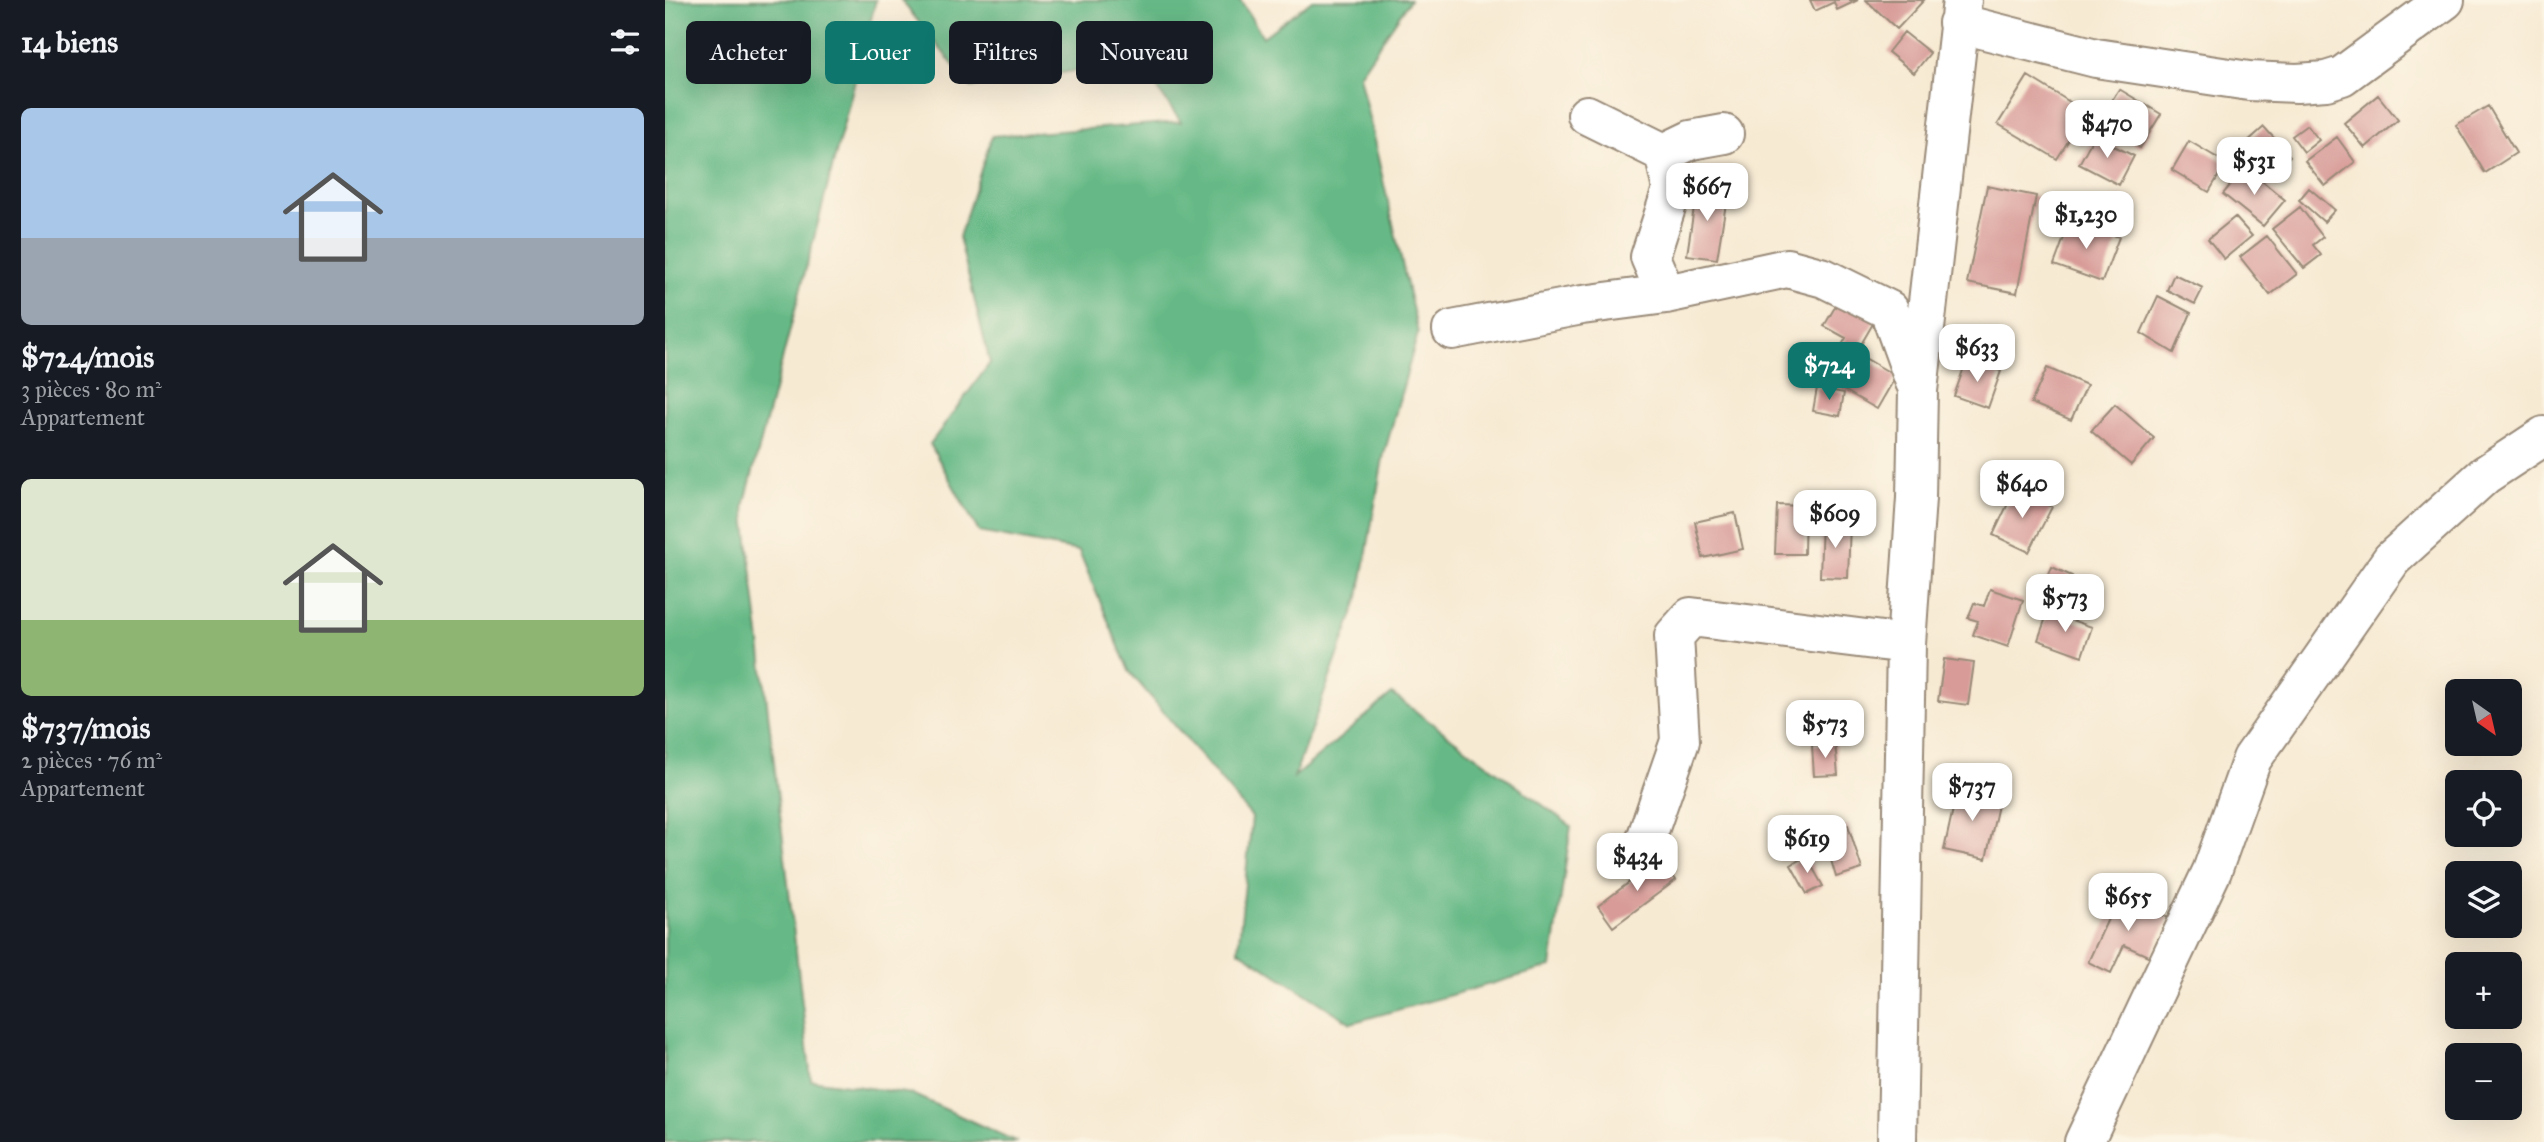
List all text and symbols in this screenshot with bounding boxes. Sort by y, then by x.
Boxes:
chip: Acheter [686,21,811,84]
chip: Louer [825,21,935,84]
chip: Filtres [949,21,1062,84]
chip: Nouveau [1076,21,1213,84]
icon: filters [606,23,644,61]
text: 14 biens [21,24,118,60]
pin: $470 [2066,100,2148,160]
text: $470 [2081,109,2133,137]
pin: $531 [2213,138,2295,197]
text: $531 [2233,146,2275,174]
icon: home [270,154,396,280]
pin: $667 [1666,164,1748,223]
text: $667 [1682,172,1732,200]
pin: $1,230 [2029,191,2143,251]
text: $1,230 [2055,200,2117,228]
pin: $633 [1936,324,2018,384]
text: $633 [1955,333,1999,361]
text: $724/mois [21,339,154,375]
pin: $724 [1788,342,1870,402]
text: $724 [1804,351,1854,379]
text: 3 pièces · 80 m² [21,375,162,403]
text: Appartement [21,403,145,431]
pin: $640 [1981,461,2063,520]
text: $640 [1996,469,2048,497]
pin: $609 [1794,490,1876,550]
text: $609 [1809,499,1861,527]
icon: home [270,525,396,651]
pin: $573 [2024,574,2106,634]
text: $573 [2042,583,2088,611]
north arrow [2445,679,2522,756]
map controls [2445,679,2522,1120]
pin: $573 [1784,700,1866,760]
text: $573 [1802,709,1848,737]
text: $737/mois [21,710,151,746]
text: 2 pièces · 76 m² [21,746,162,774]
pin: $737 [1931,764,2013,823]
button: locate [2445,770,2522,847]
text: $737 [1948,772,1996,800]
text: Appartement [21,774,145,802]
pin: $619 [1766,816,1848,875]
text: $619 [1784,824,1830,852]
pin: $434 [1596,834,1678,893]
text: $434 [1613,842,1661,870]
button: layers [2445,861,2522,938]
pin: $655 [2087,874,2169,933]
text: $655 [2105,882,2151,910]
button: + [2445,952,2522,1029]
button: − [2445,1043,2522,1120]

